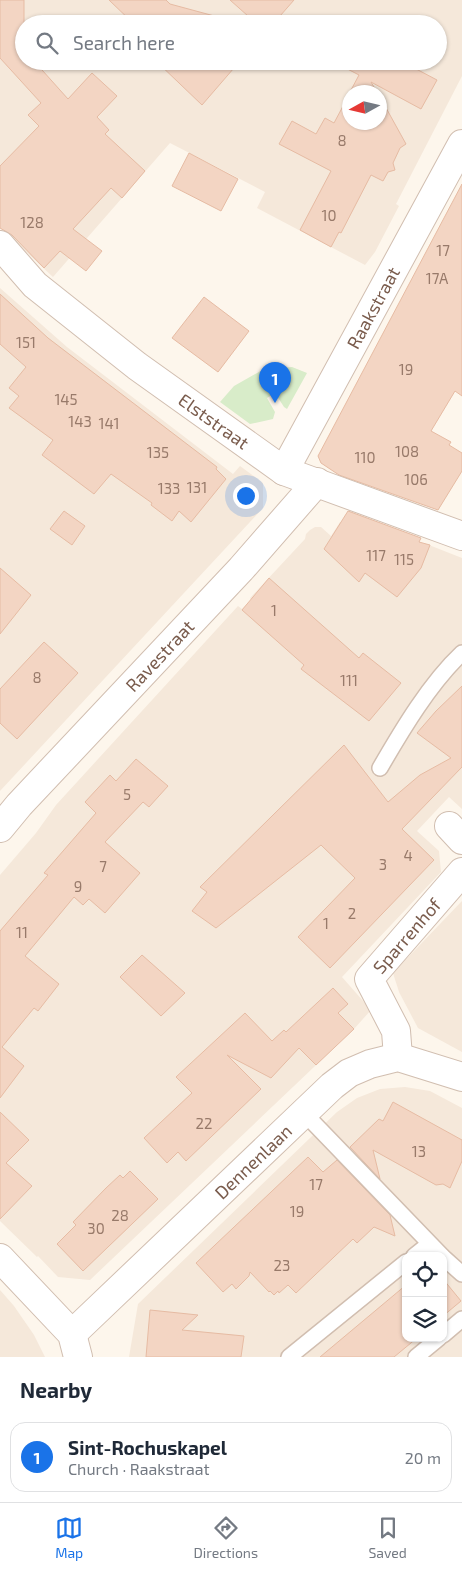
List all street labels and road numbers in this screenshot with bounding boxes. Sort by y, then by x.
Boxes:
street label: Raakstraat [342,263,404,352]
street label: Elststraat [174,388,254,454]
street label: Ravestraat [121,615,199,696]
street label: Sparrenhof [368,893,446,978]
street label: Dennenlaan [210,1120,296,1203]

